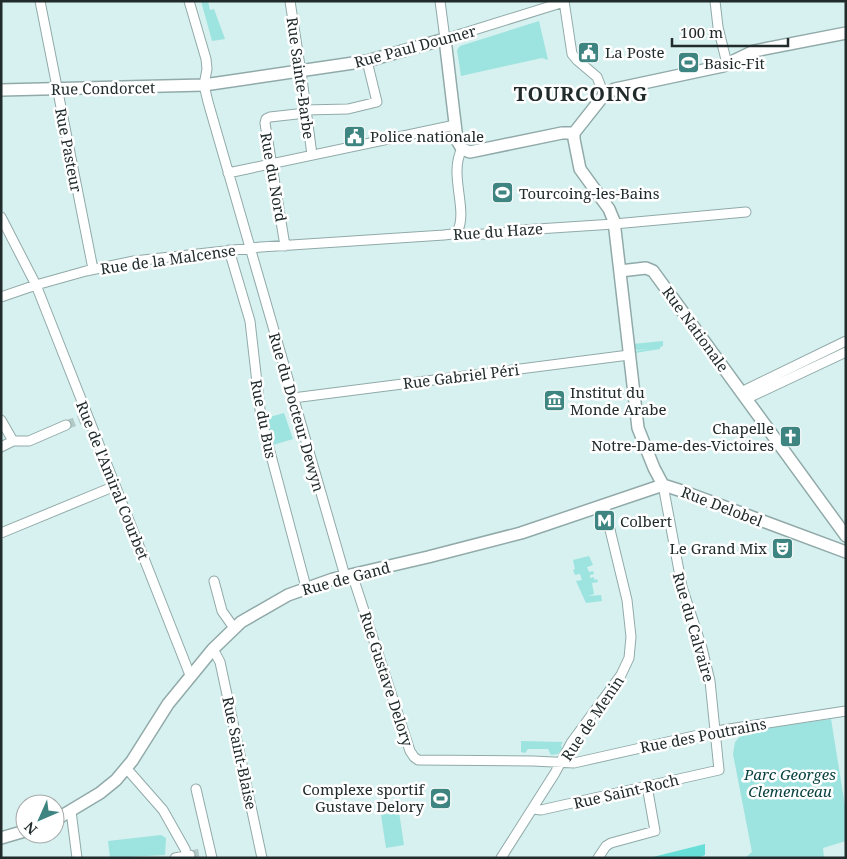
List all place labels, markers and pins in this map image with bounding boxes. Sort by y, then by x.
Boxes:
public building icon: La Poste [577,40,601,64]
place label: La Poste [605,42,664,62]
sports icon: Basic-Fit [676,51,700,75]
place label: Basic-Fit [704,53,765,73]
public building icon: Police nationale [342,124,366,148]
place label: Police nationale [370,126,484,146]
sports icon: Tourcoing-les-Bains [491,181,515,205]
place label: Tourcoing-les-Bains [519,183,660,203]
place label: Institut du Monde Arabe [570,382,667,419]
museum icon: Institut du Monde Arabe [542,389,566,413]
place label: Chapelle Notre-Dame-des-Victoires [591,418,774,455]
church icon: Chapelle Notre-Dame-des-Victoires [778,425,802,449]
metro station icon: Colbert [592,509,616,533]
place label: Colbert [620,511,672,531]
theatre icon: Le Grand Mix [771,536,795,560]
place label: Le Grand Mix [669,538,767,558]
place label: Complexe sportif Gustave Delory [302,779,425,816]
sports icon: Complexe sportif Gustave Delory [428,786,452,810]

